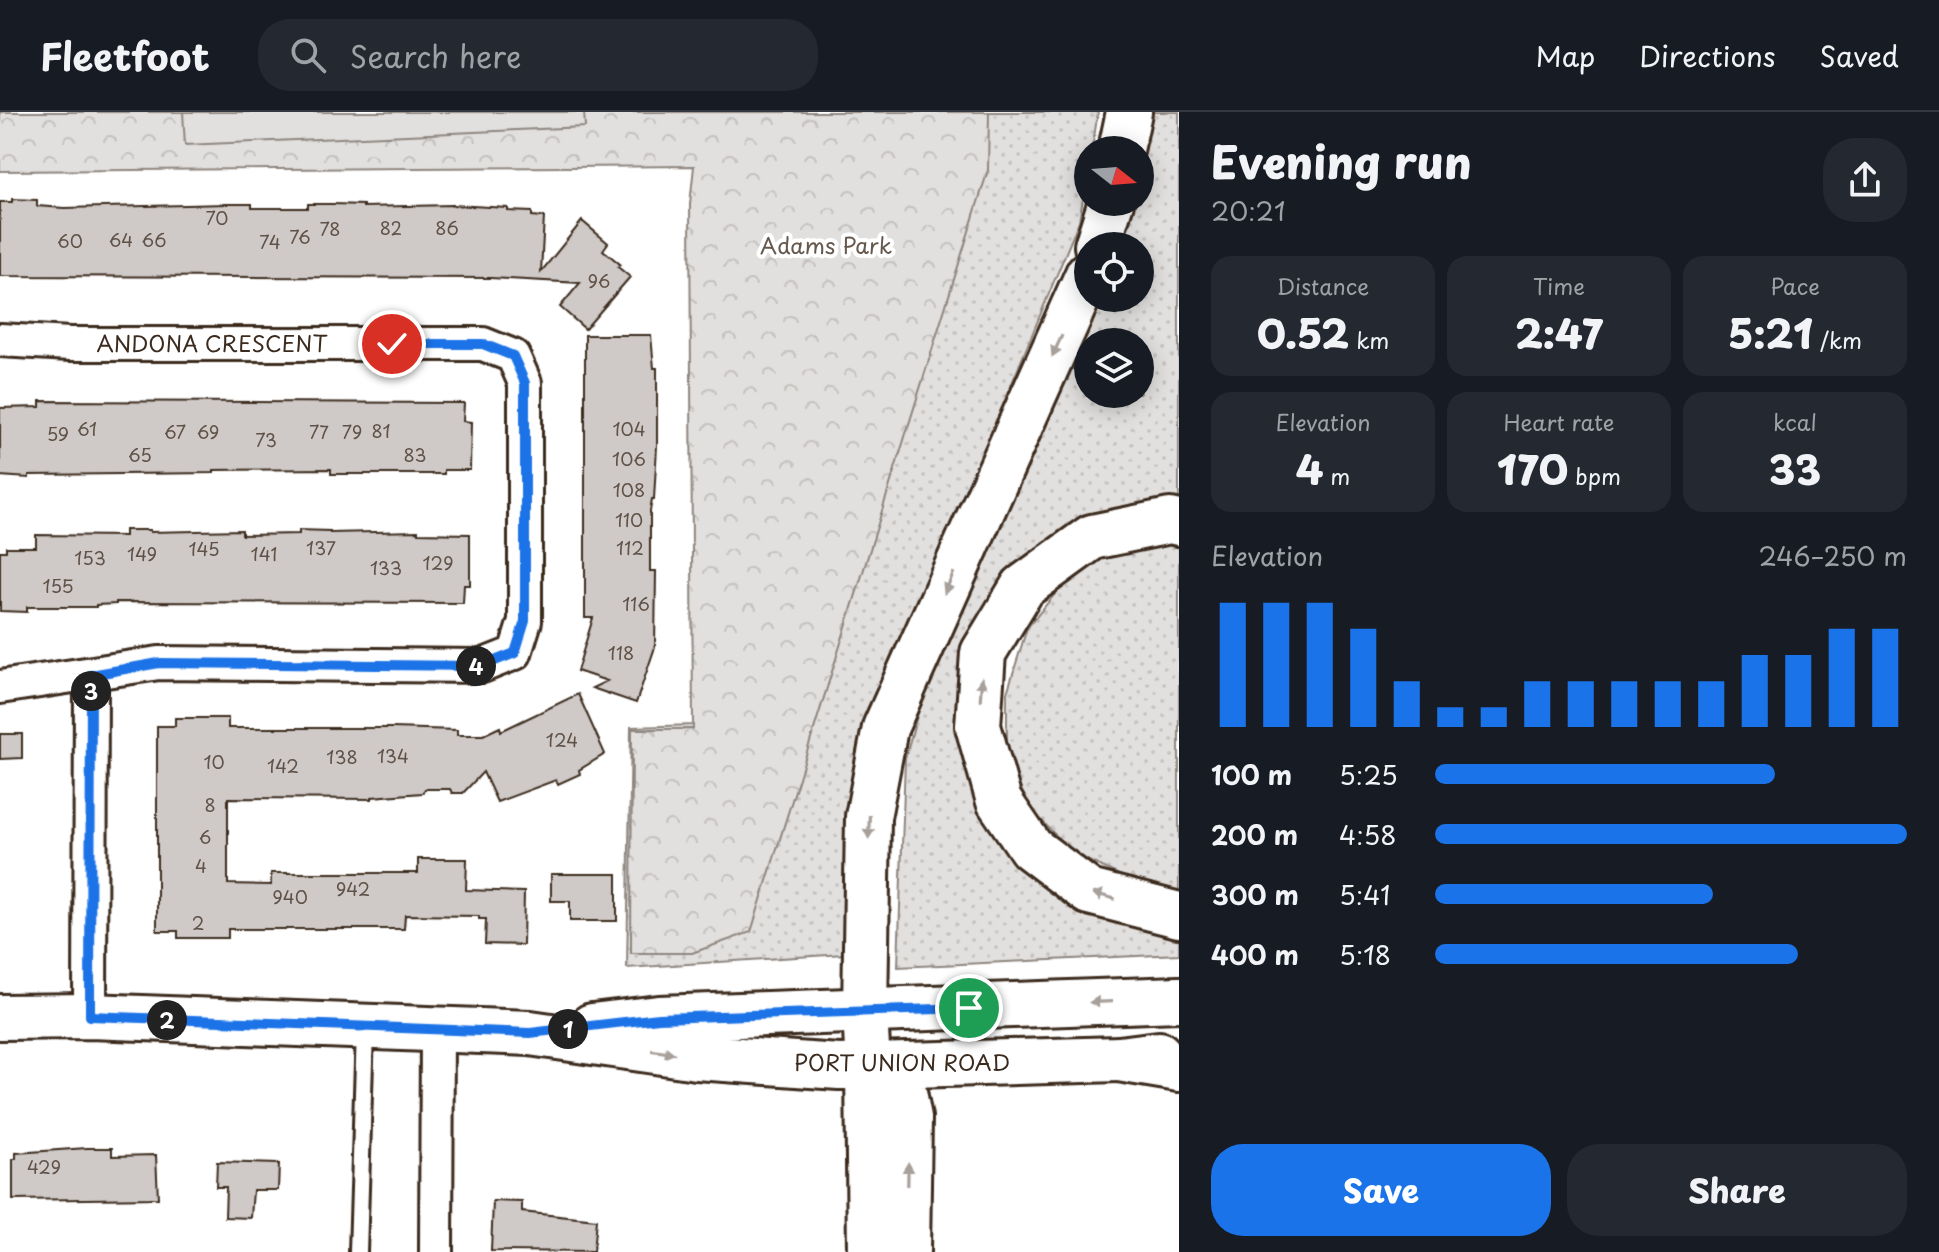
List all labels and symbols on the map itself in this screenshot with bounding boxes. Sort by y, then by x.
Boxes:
north arrow [1074,136,1154,216]
house number: 70 [206,204,228,231]
house number: 82 [380,214,402,241]
house number: 86 [435,214,459,241]
house number: 78 [320,215,341,242]
house number: 76 [289,223,311,250]
house number: 64 [109,226,133,253]
house number: 66 [142,226,166,253]
house number: 60 [57,227,83,254]
house number: 74 [259,228,281,255]
park label: Adams Park [760,228,892,261]
house number: 96 [588,267,610,294]
pin [358,310,426,378]
street label: ANDONA CRESCENT [96,326,328,359]
one-way arrow [1050,334,1064,358]
house number: 61 [77,415,97,442]
house number: 104 [612,415,646,442]
house number: 81 [371,417,391,444]
house number: 67 [164,418,186,445]
house number: 69 [197,418,219,445]
house number: 77 [309,418,329,445]
house number: 79 [342,418,362,445]
house number: 59 [47,420,69,447]
house number: 73 [255,426,277,453]
house number: 65 [128,441,152,468]
house number: 83 [404,441,426,468]
house number: 106 [612,445,646,472]
house number: 108 [613,476,645,503]
house number: 110 [615,506,643,533]
house number: 137 [306,534,336,561]
house number: 112 [616,534,644,561]
house number: 145 [188,535,220,562]
house number: 149 [127,540,157,567]
house number: 141 [251,540,277,567]
house number: 153 [74,544,106,571]
house number: 129 [422,549,454,576]
house number: 133 [370,554,402,581]
one-way arrow [943,571,956,594]
house number: 155 [42,572,74,599]
house number: 116 [622,590,650,617]
house number: 118 [608,639,634,666]
pin: 4 [456,646,496,686]
pin: 3 [71,671,111,711]
one-way arrow [975,676,988,701]
house number: 124 [546,726,578,753]
house number: 134 [377,742,409,769]
house number: 138 [326,743,358,770]
house number: 10 [203,748,225,775]
house number: 142 [267,752,299,779]
house number: 8 [204,791,216,818]
one-way arrow [862,815,875,840]
house number: 6 [199,823,211,850]
house number: 4 [195,852,207,879]
house number: 942 [336,875,370,902]
house number: 940 [272,883,308,910]
one-way arrow [1091,889,1115,902]
house number: 2 [192,909,204,936]
pin [935,974,1003,1042]
one-way arrow [1088,996,1113,1009]
pin: 2 [147,1000,187,1040]
pin: 1 [548,1009,588,1049]
street label: PORT UNION ROAD [794,1045,1010,1078]
one-way arrow [651,1046,676,1059]
house number: 429 [27,1153,61,1180]
one-way arrow [902,1161,914,1186]

